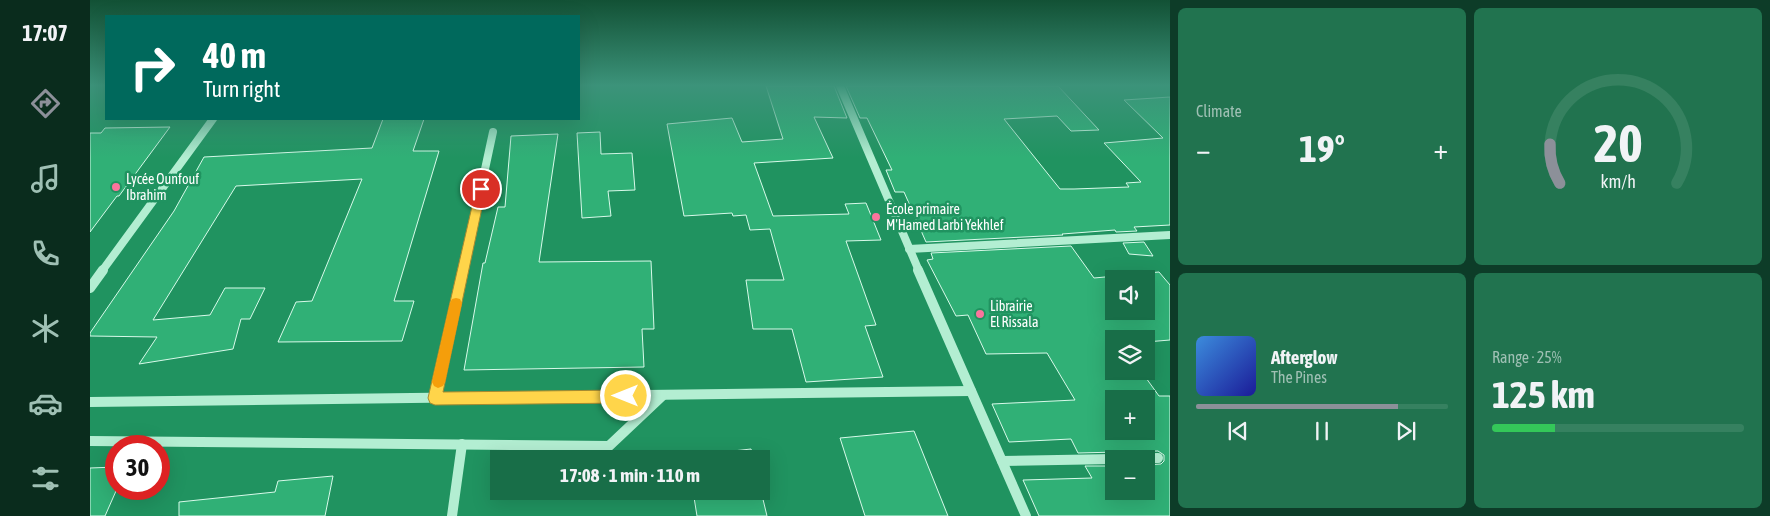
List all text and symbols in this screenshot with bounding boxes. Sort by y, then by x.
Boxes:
text: 17:07 [22,20,68,46]
icon: right [120,35,185,100]
text: 40 m [203,35,266,75]
text: Turn right [203,76,280,102]
icon: directions [28,86,63,121]
text: Climate [1196,102,1242,120]
text: 20 [1594,113,1642,173]
text: 19° [1299,127,1345,170]
text: − [1196,133,1211,165]
text: + [1433,133,1448,165]
icon: music [28,161,63,196]
pin [460,168,502,210]
place label: Lycée Ounfouf Ibrahim [126,171,199,203]
text: km/h [1600,171,1636,192]
icon: arrive [467,175,495,203]
marker: Lycée Ounfouf Ibrahim [110,181,122,193]
place label: École primaire M'Hamed Larbi Yekhlef [886,201,1004,233]
marker: École primaire M'Hamed Larbi Yekhlef [870,211,882,223]
icon: phone [28,236,63,271]
map controls [1105,270,1155,500]
button: sound [1105,270,1155,320]
place label: Librairie El Rissala [990,298,1038,330]
marker: Librairie El Rissala [974,308,986,320]
icon: climate [28,311,63,346]
button: layers [1105,330,1155,380]
text: Afterglow [1271,346,1338,368]
text: Range · 25% [1492,348,1562,366]
text: The Pines [1271,368,1327,386]
position arrow [599,369,651,421]
text: 125 km [1492,373,1595,416]
icon: car [28,386,63,421]
button: + [1105,390,1155,440]
icon: previous [1224,417,1252,445]
icon: pause [1308,417,1336,445]
icon: next [1392,417,1420,445]
speed limit sign: 30 [105,435,170,500]
button: − [1105,450,1155,500]
icon: filters [28,461,63,496]
text: 17:08 · 1 min · 110 m [560,464,700,486]

